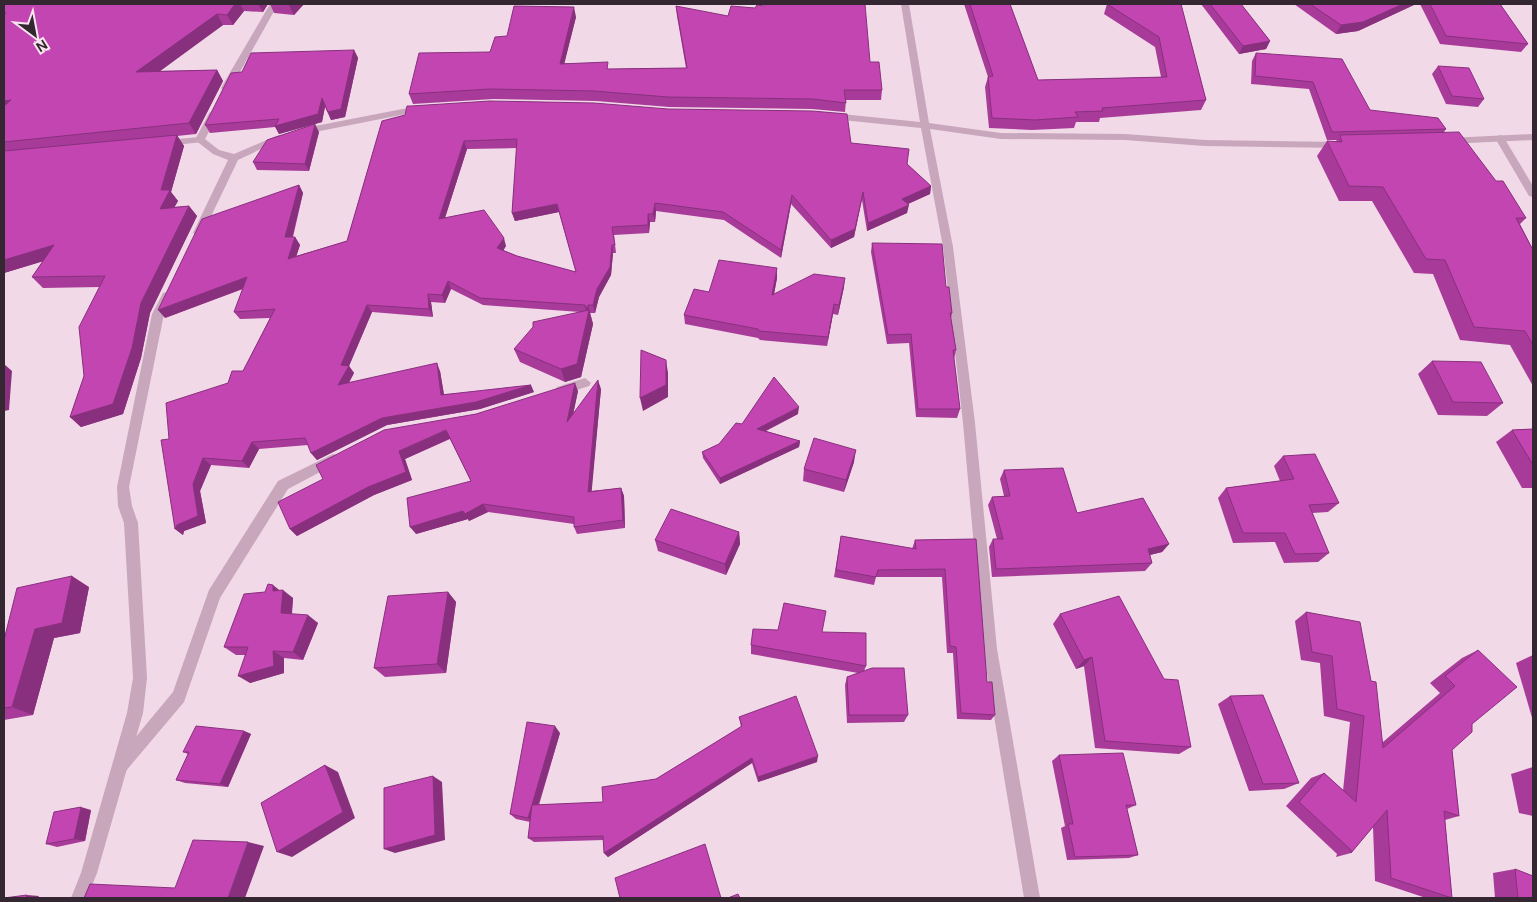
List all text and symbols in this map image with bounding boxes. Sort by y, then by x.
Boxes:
north arrow [10,10,60,60]
text: N [33,36,51,56]

